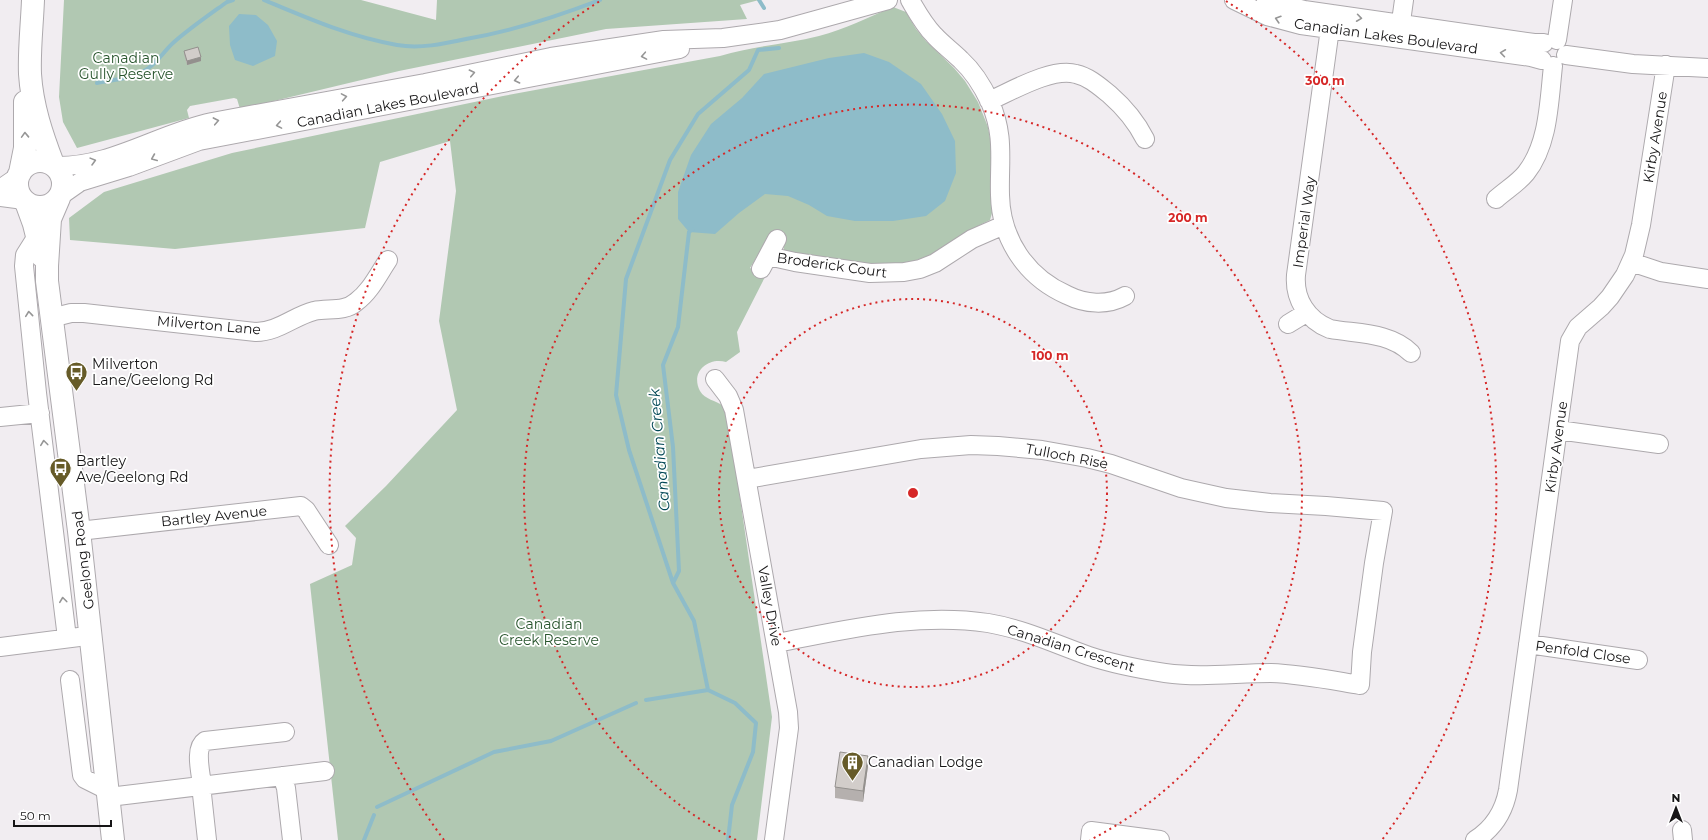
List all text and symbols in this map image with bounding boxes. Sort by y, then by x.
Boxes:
one-way arrow [1356,13,1362,22]
street label: Canadian Lakes Boulevard [1293,14,1479,58]
one-way arrow [1275,15,1282,24]
park label: Canadian Gully Reserve [79,49,173,83]
one-way arrow [1500,49,1506,58]
one-way arrow [641,52,647,60]
one-way arrow [468,70,475,78]
text: 300 m [1304,73,1345,88]
one-way arrow [513,75,520,84]
street label: Canadian Lakes Boulevard [295,78,481,132]
street label: Kirby Avenue [1639,90,1671,184]
one-way arrow [341,94,347,102]
one-way arrow [213,117,219,126]
one-way arrow [276,121,282,129]
one-way arrow [21,132,29,138]
one-way arrow [150,153,158,161]
one-way arrow [89,157,96,166]
street label: Imperial Way [1289,175,1319,269]
text: 200 m [1168,210,1208,225]
street label: Broderick Court [776,248,889,282]
one-way arrow [25,311,34,317]
street label: Milverton Lane [156,311,262,339]
text: 100 m [1032,348,1068,363]
place label: Milverton Lane/Geelong Rd [92,355,213,389]
bus stop icon: Milverton Lane/Geelong Rd [64,359,90,392]
water label: Canadian Creek [644,387,674,512]
street label: Kirby Avenue [1541,400,1571,494]
street label: Tulloch Rise [1024,439,1110,473]
one-way arrow [40,440,49,446]
place label: Bartley Ave/Geelong Rd [76,452,189,486]
bus stop icon: Bartley Ave/Geelong Rd [47,456,73,489]
centre of rings [906,486,920,500]
street label: Bartley Avenue [160,501,268,531]
street label: Geelong Road [68,509,98,611]
street label: Valley Drive [754,565,786,647]
one-way arrow [59,597,68,603]
park label: Canadian Creek Reserve [499,615,599,649]
street label: Canadian Crescent [1005,620,1137,676]
street label: Penfold Close [1534,636,1632,668]
building icon: Canadian Lodge [839,749,865,782]
place label: Canadian Lodge [868,753,983,771]
north arrow [1656,788,1696,828]
text: N [1672,791,1680,805]
scale bar [14,802,111,828]
text: 50 m [20,808,51,823]

